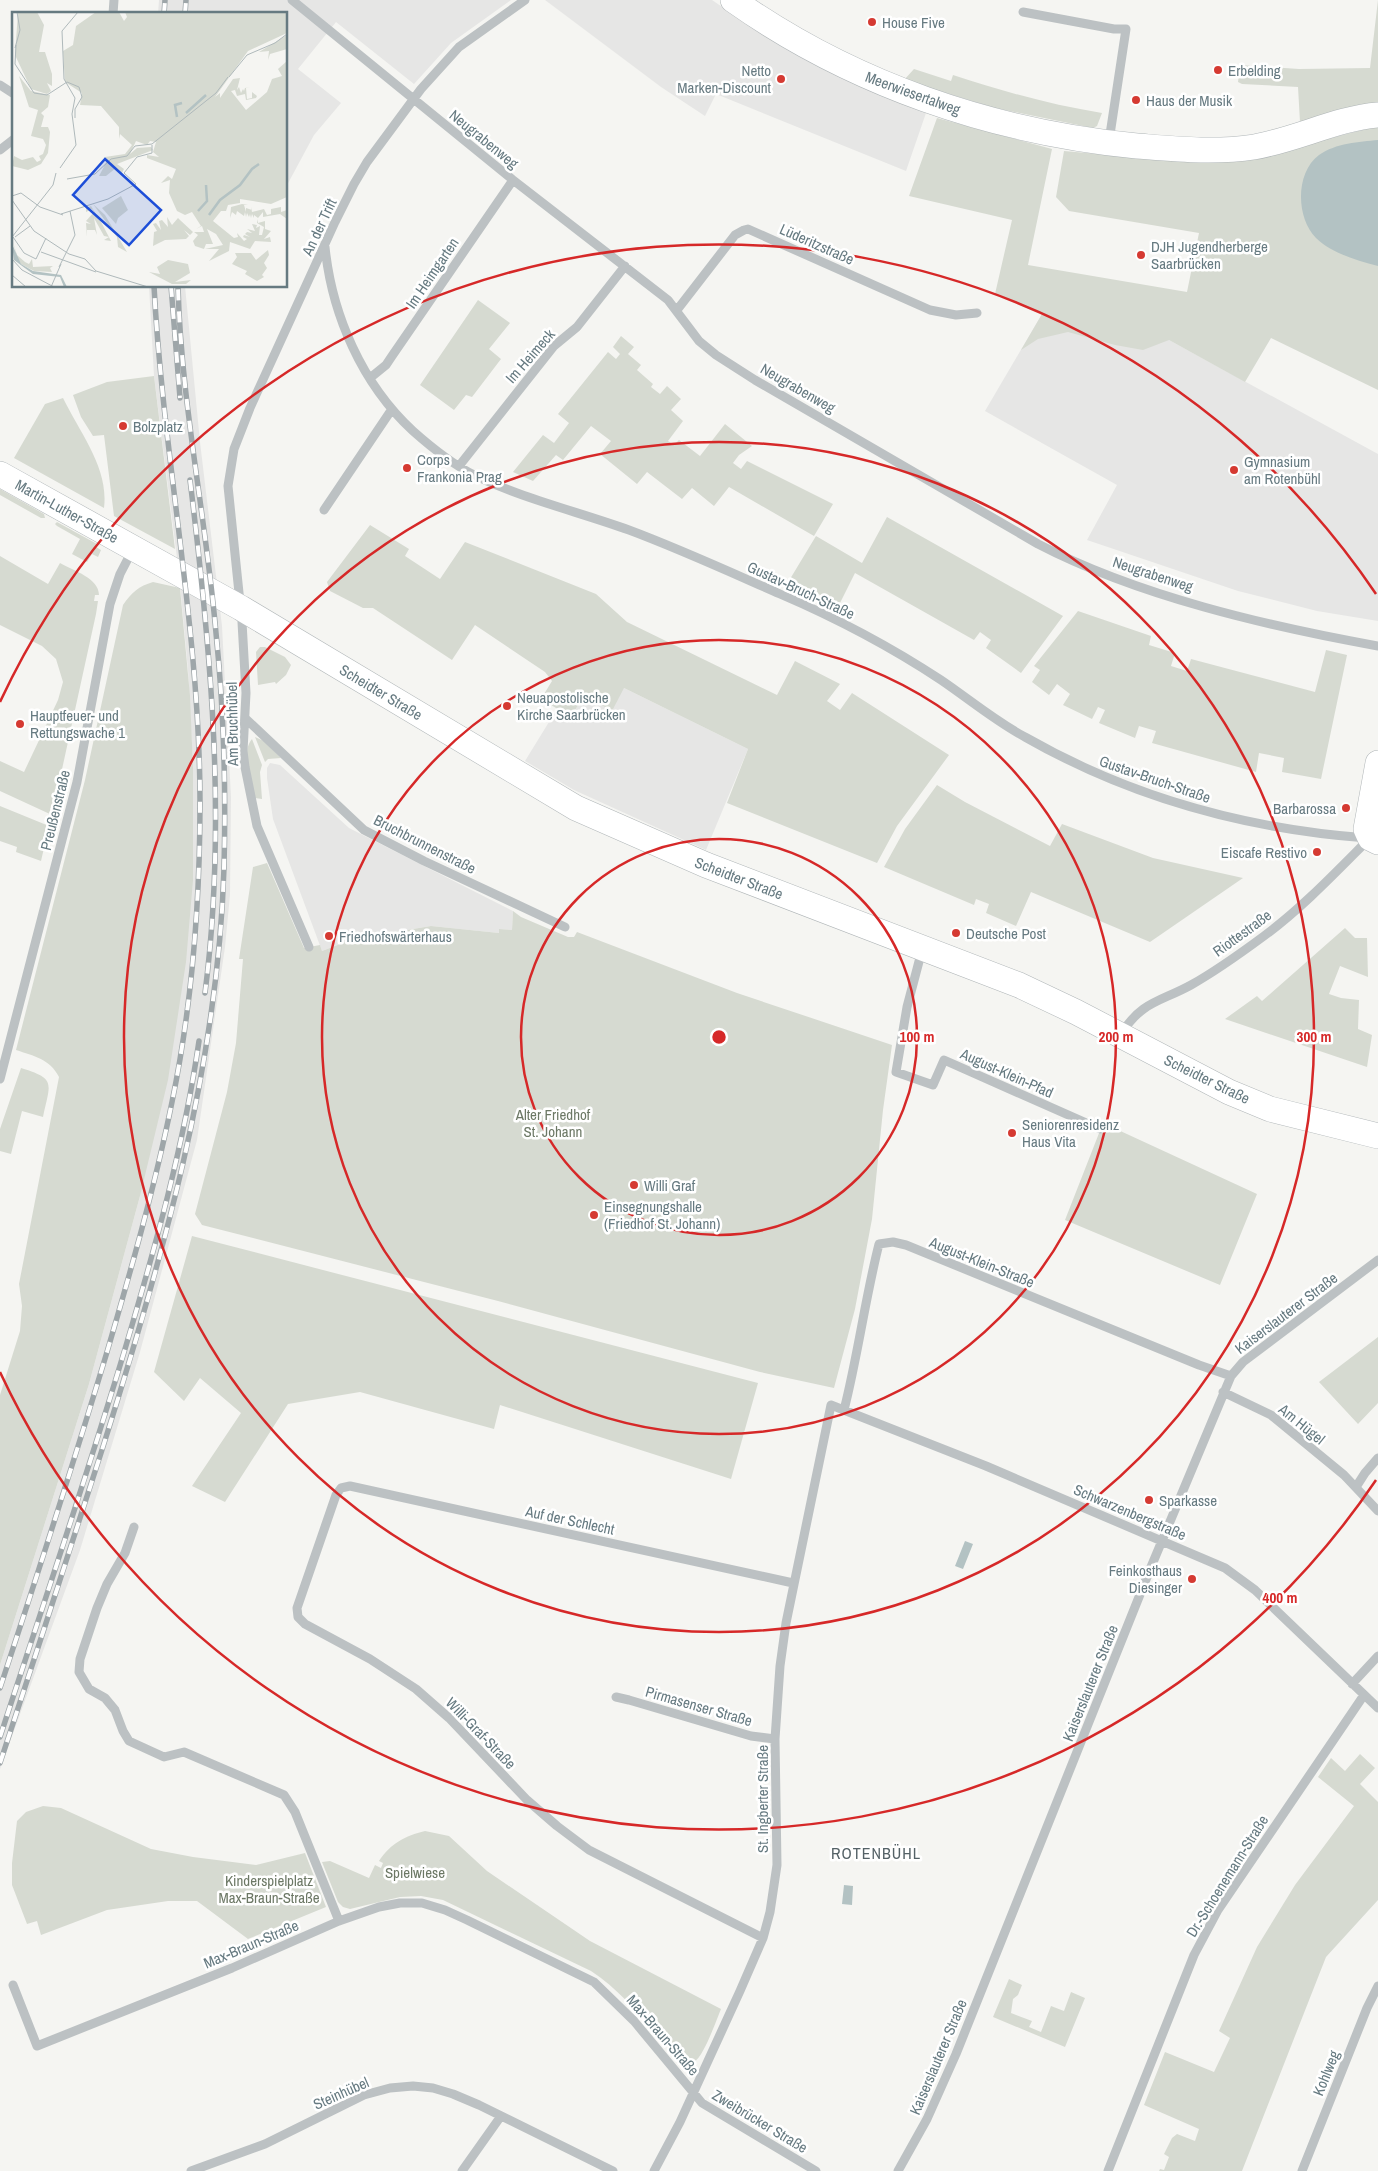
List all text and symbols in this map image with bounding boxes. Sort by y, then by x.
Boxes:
inset map [12,12,288,288]
place label: House Five [882,12,945,33]
marker: House Five [866,16,878,28]
place label: Netto Marken-Discount [677,60,772,98]
place label: Erbelding [1228,60,1281,81]
marker: Erbelding [1212,64,1224,76]
street label: Meerwiesertalweg [863,66,964,120]
marker: Netto Marken-Discount [775,73,787,85]
place label: Haus der Musik [1146,90,1233,111]
marker: Haus der Musik [1130,94,1142,106]
street label: Neugrabenweg [445,105,523,174]
street label: An der Trift [296,194,342,260]
street label: Lüderitzstraße [777,218,858,270]
street label: Im Heimgarten [401,233,463,313]
place label: DJH Jugendherberge Saarbrücken [1151,236,1268,274]
marker: DJH Jugendherberge Saarbrücken [1135,249,1147,261]
street label: Im Heimeck [501,324,560,388]
street label: Neugrabenweg [757,358,840,418]
place label: Bolzplatz [133,416,183,437]
marker: Bolzplatz [117,420,129,432]
place label: Corps Frankonia Prag [417,449,502,487]
place label: Gymnasium am Rotenbühl [1244,451,1321,489]
marker: Corps Frankonia Prag [401,462,413,474]
marker: Gymnasium am Rotenbühl [1228,464,1240,476]
street label: Martin-Luther-Straße [12,474,122,548]
street label: Neugrabenweg [1110,551,1196,597]
street label: Gustav-Bruch-Straße [744,556,858,624]
street label: Scheidter Straße [336,659,426,725]
street label: Am Bruchhübel [221,682,243,767]
place label: Neuapostolische Kirche Saarbrücken [517,687,626,725]
marker: Neuapostolische Kirche Saarbrücken [501,700,513,712]
place label: Hauptfeuer- und Rettungswache 1 [30,705,125,743]
marker: Hauptfeuer- und Rettungswache 1 [14,718,26,730]
street label: Gustav-Bruch-Straße [1097,750,1214,808]
street label: Preußenstraße [35,768,75,852]
place label: Barbarossa [1273,798,1336,819]
marker: Barbarossa [1340,802,1352,814]
street label: Bruchbrunnenstraße [370,809,480,879]
place label: Eiscafe Restivo [1221,842,1307,863]
marker: Eiscafe Restivo [1311,846,1323,858]
street label: Scheidter Straße [692,852,786,905]
street label: Riottestraße [1208,905,1276,961]
place label: Deutsche Post [966,923,1047,944]
place label: Friedhofswärterhaus [339,926,452,947]
marker: Deutsche Post [950,927,962,939]
marker: Friedhofswärterhaus [323,930,335,942]
text: 100 m [900,1026,934,1047]
text: 200 m [1099,1026,1133,1047]
text: 300 m [1297,1026,1331,1047]
centre of rings [710,1028,728,1046]
street label: August-Klein-Pfad [956,1043,1057,1103]
street label: Scheidter Straße [1161,1049,1254,1109]
park label: Alter Friedhof St. Johann [515,1104,591,1142]
place label: Seniorenresidenz Haus Vita [1022,1114,1119,1152]
marker: Seniorenresidenz Haus Vita [1006,1127,1018,1139]
place label: Willi Graf [644,1175,696,1196]
marker: Willi Graf [628,1179,640,1191]
place label: Einsegnungshalle (Friedhof St. Johann) [604,1196,720,1234]
marker: Einsegnungshalle (Friedhof St. Johann) [588,1209,600,1221]
street label: August-Klein-Straße [925,1231,1038,1293]
street label: Kaiserslauterer Straße [1230,1267,1342,1359]
street label: Am Hügel [1274,1398,1330,1449]
street label: Schwarzenbergstraße [1071,1479,1190,1545]
place label: Sparkasse [1159,1490,1217,1511]
marker: Sparkasse [1143,1494,1155,1506]
street label: Auf der Schlecht [523,1500,617,1540]
place label: Feinkosthaus Diesinger [1109,1560,1182,1598]
marker: Feinkosthaus Diesinger [1186,1573,1198,1585]
text: 400 m [1263,1587,1297,1608]
street label: Kaiserslauterer Straße [1057,1622,1123,1744]
street label: Pirmasenser Straße [643,1681,755,1731]
street label: Willi-Graf-Straße [441,1692,521,1774]
street label: St. Ingberter Straße [752,1745,773,1853]
street label: Dr.-Schoenemann-Straße [1181,1811,1273,1941]
district label: ROTENBÜHL [831,1842,921,1864]
park label: Spielwiese [385,1862,445,1883]
park label: Kinderspielplatz Max-Braun-Straße [218,1870,320,1908]
street label: Max-Braun-Straße [200,1915,302,1973]
street label: Max-Braun-Straße [622,1990,704,2080]
street label: Kaiserslauterer Straße [904,1996,972,2118]
street label: Kohlweg [1307,2047,1345,2099]
street label: Steinhübel [310,2071,372,2115]
street label: Zweibrücker Straße [708,2084,812,2158]

